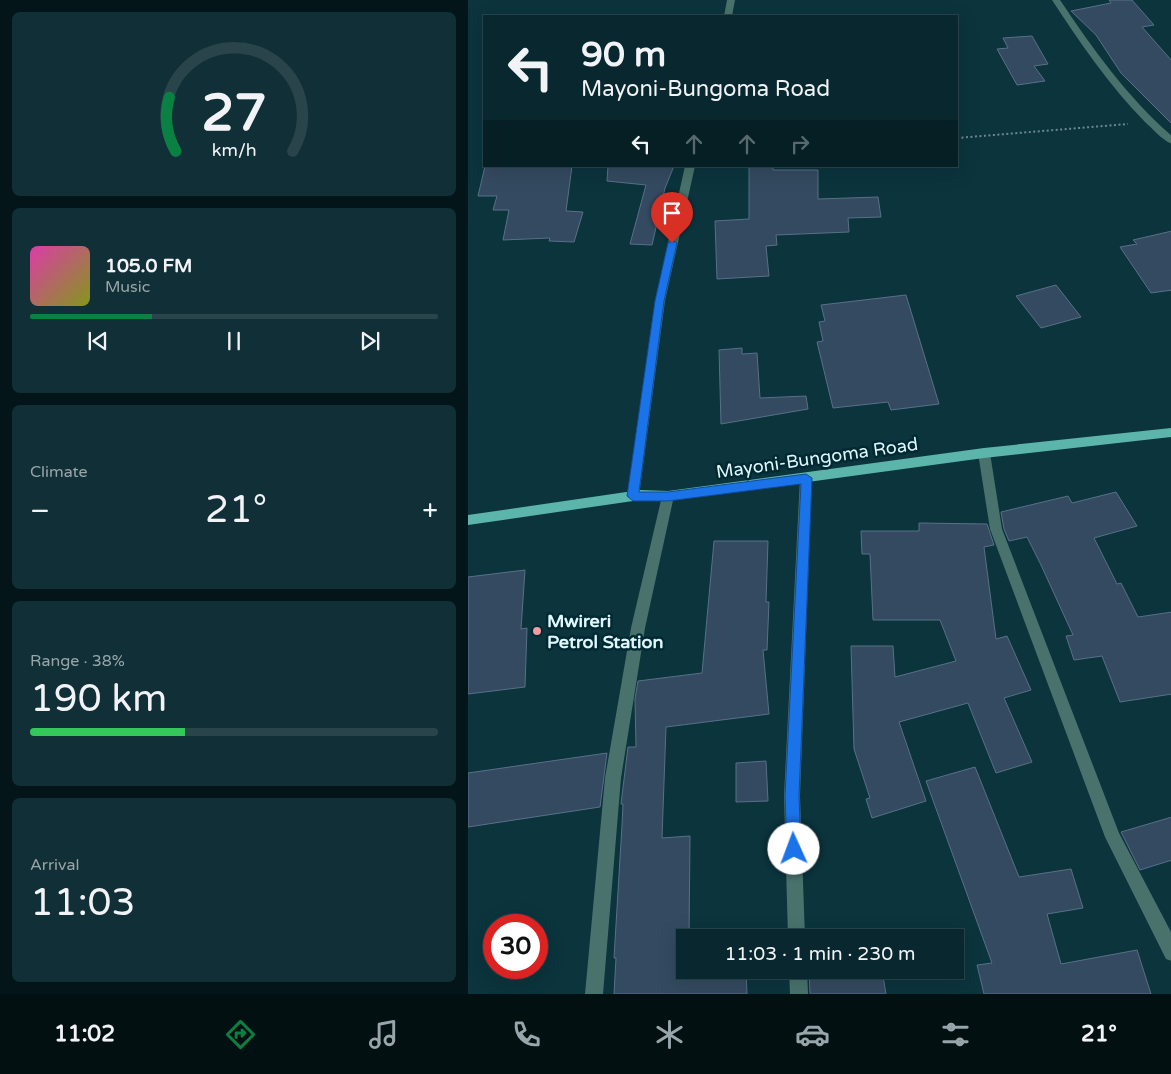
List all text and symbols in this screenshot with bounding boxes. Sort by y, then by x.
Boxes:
text: 90 m [581,34,666,76]
icon: left [498,35,563,100]
text: Mayoni-Bungoma Road [581,76,830,102]
text: 27 [201,82,267,145]
icon: left [627,130,655,158]
icon: ahead [680,130,708,158]
icon: ahead [733,130,761,158]
icon: right [786,130,814,158]
text: km/h [212,140,256,161]
pin [651,192,693,243]
icon: arrive [658,199,686,227]
text: 105.0 FM [105,255,192,277]
text: Music [105,277,150,297]
icon: previous [84,327,112,355]
icon: pause [220,327,248,355]
icon: next [356,327,384,355]
street label: Mayoni-Bungoma Road [715,433,919,483]
text: Climate [30,462,88,482]
text: 21° [205,487,267,533]
text: − [30,494,50,528]
text: + [422,494,438,528]
place label: Mwireri Petrol Station [547,610,663,653]
marker: Mwireri Petrol Station [531,625,543,637]
text: Range · 38% [30,651,125,671]
text: 190 km [30,676,167,722]
position arrow [767,822,819,874]
text: Arrival [30,855,79,875]
text: 11:03 [30,880,135,926]
speed limit sign: 30 [483,914,548,979]
text: 11:03 · 1 min · 230 m [724,943,916,965]
icon: directions [223,1017,258,1052]
icon: music [366,1017,401,1052]
icon: phone [509,1017,544,1052]
icon: climate [652,1017,687,1052]
icon: car [795,1017,830,1052]
icon: filters [938,1017,973,1052]
text: 11:02 [54,1021,115,1047]
text: 21° [1081,1021,1117,1047]

